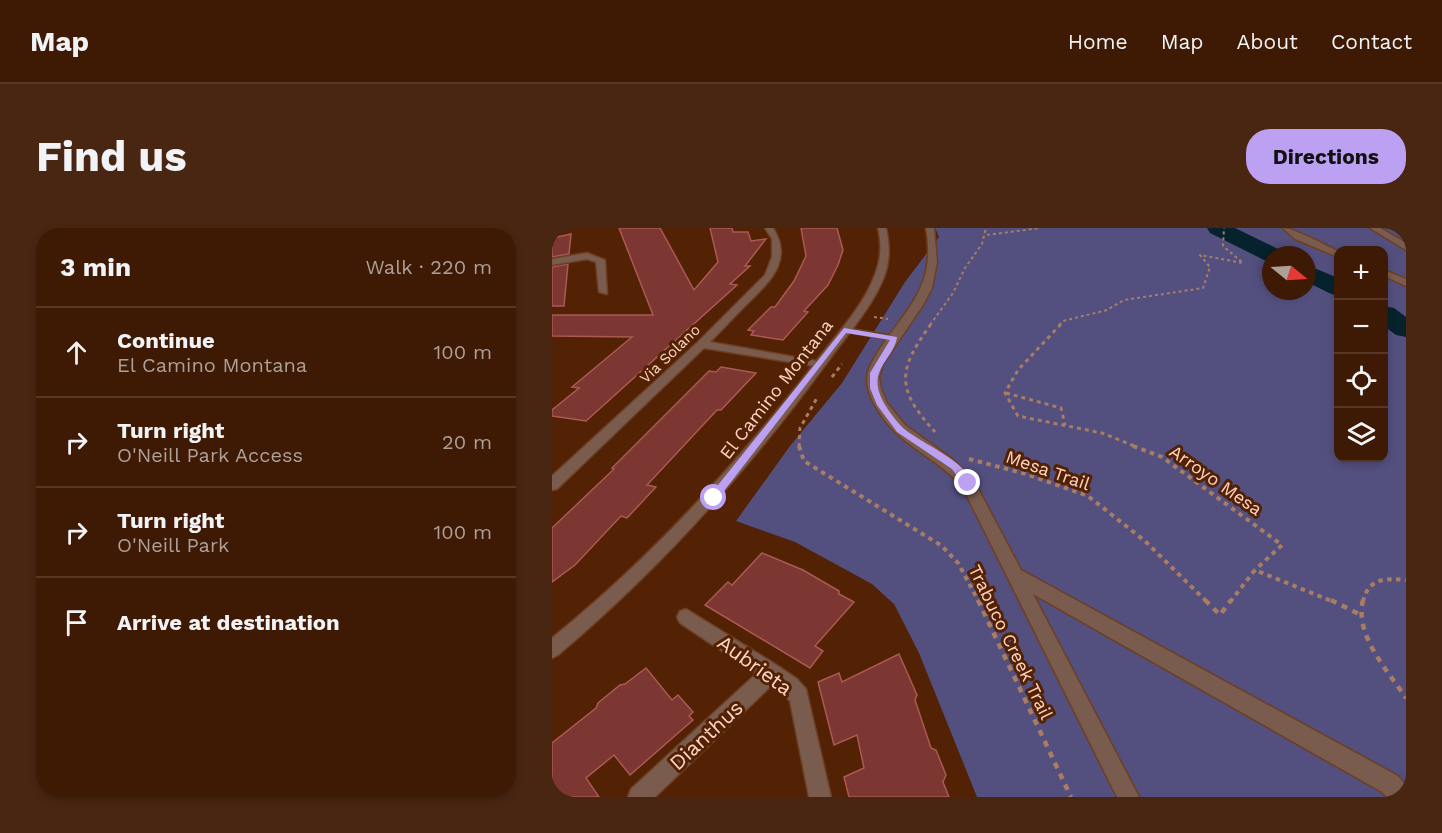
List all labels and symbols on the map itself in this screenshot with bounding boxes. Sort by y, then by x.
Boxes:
north arrow [1262,246,1316,300]
street label: El Camino Montana [715,315,837,463]
street label: Via Solano [636,321,704,387]
street label: Arroyo Mesa [1166,440,1266,520]
street label: Mesa Trail [1003,446,1093,494]
route end [954,469,980,495]
route start [700,484,726,510]
street label: Trabuco Creek Trail [964,561,1058,723]
street label: Aubrieta [713,629,797,701]
street label: Dianthus [664,695,748,775]

